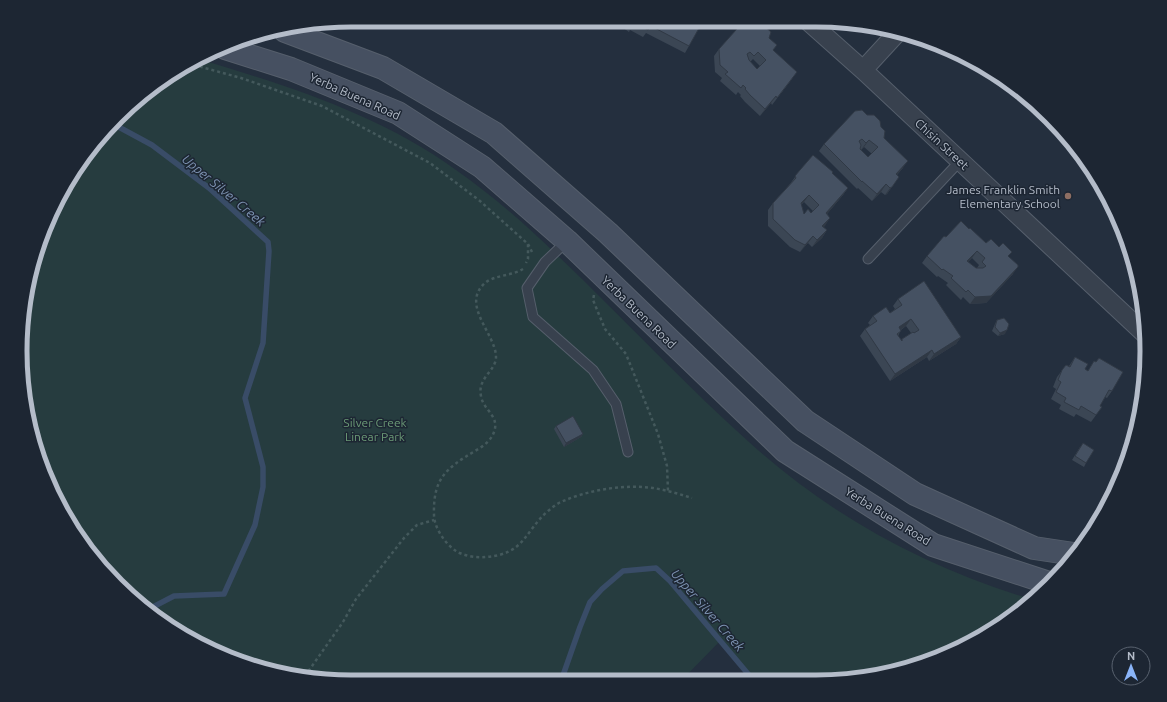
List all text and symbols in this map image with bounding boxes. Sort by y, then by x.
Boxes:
street label: Yerba Buena Road [308,70,402,122]
street label: Chisin Street [913,116,972,172]
water label: Upper Silver Creek [180,151,269,229]
place label: James Franklin Smith Elementary School [946,183,1060,210]
marker: James Franklin Smith Elementary School [1063,191,1073,201]
street label: Yerba Buena Road [599,273,679,351]
park label: Silver Creek Linear Park [343,416,407,443]
street label: Yerba Buena Road [843,485,933,547]
water label: Upper Silver Creek [669,566,748,654]
north arrow [1111,646,1151,686]
text: N [1127,650,1135,662]

